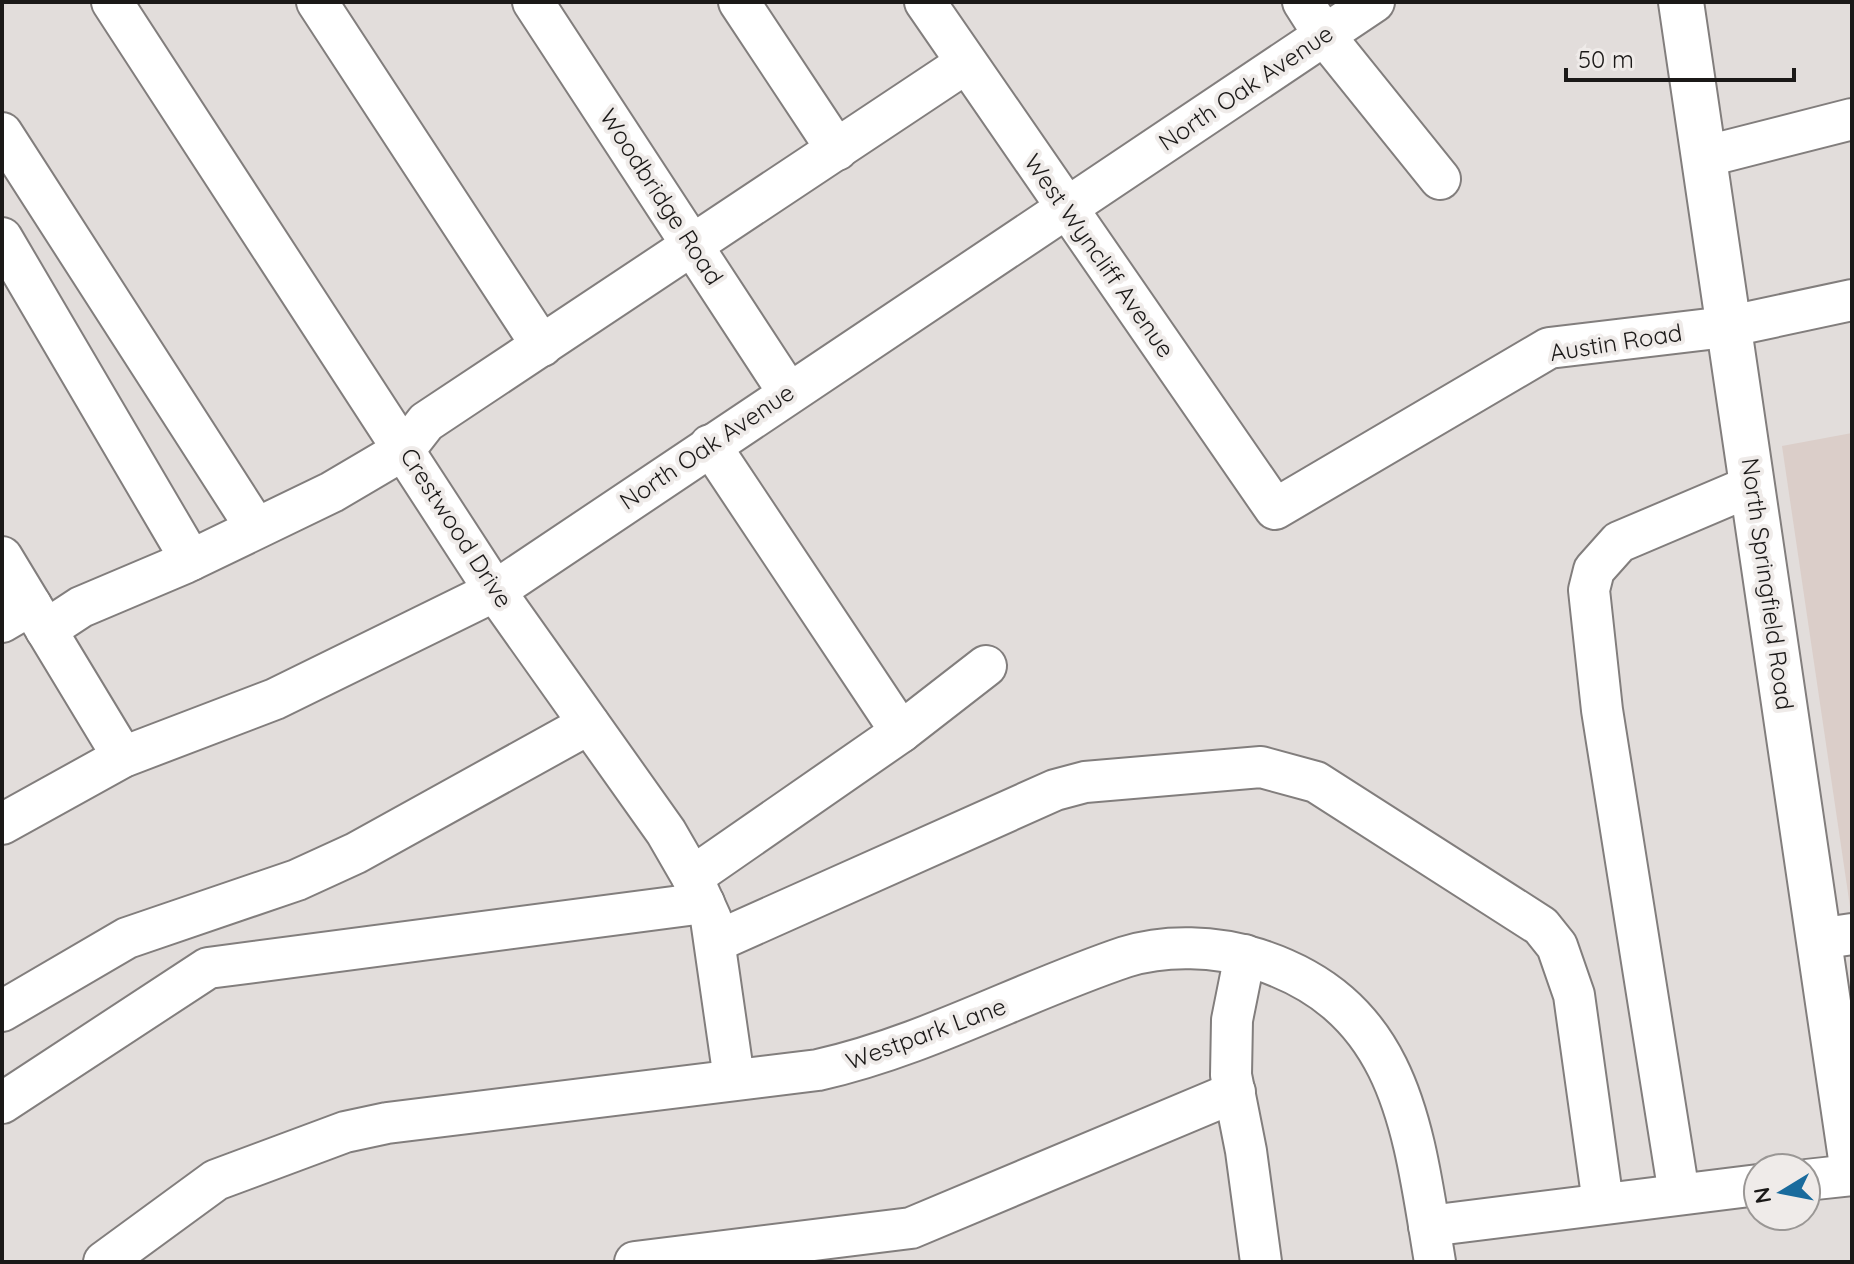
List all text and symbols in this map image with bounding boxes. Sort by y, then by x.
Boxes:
street label: North Oak Avenue [1153,18,1338,157]
scale bar [1566,32,1794,82]
text: 50 m [1578,44,1634,74]
street label: Woodbridge Road [594,103,730,290]
street label: West Wyncliff Avenue [1018,148,1182,363]
street label: Austin Road [1548,317,1684,367]
street label: North Oak Avenue [614,377,799,516]
street label: Crestwood Drive [394,442,520,613]
street label: North Springfield Road [1735,456,1801,712]
street label: Westpark Lane [841,990,1010,1076]
north arrow [1742,1152,1822,1232]
text: N [1747,1185,1777,1206]

